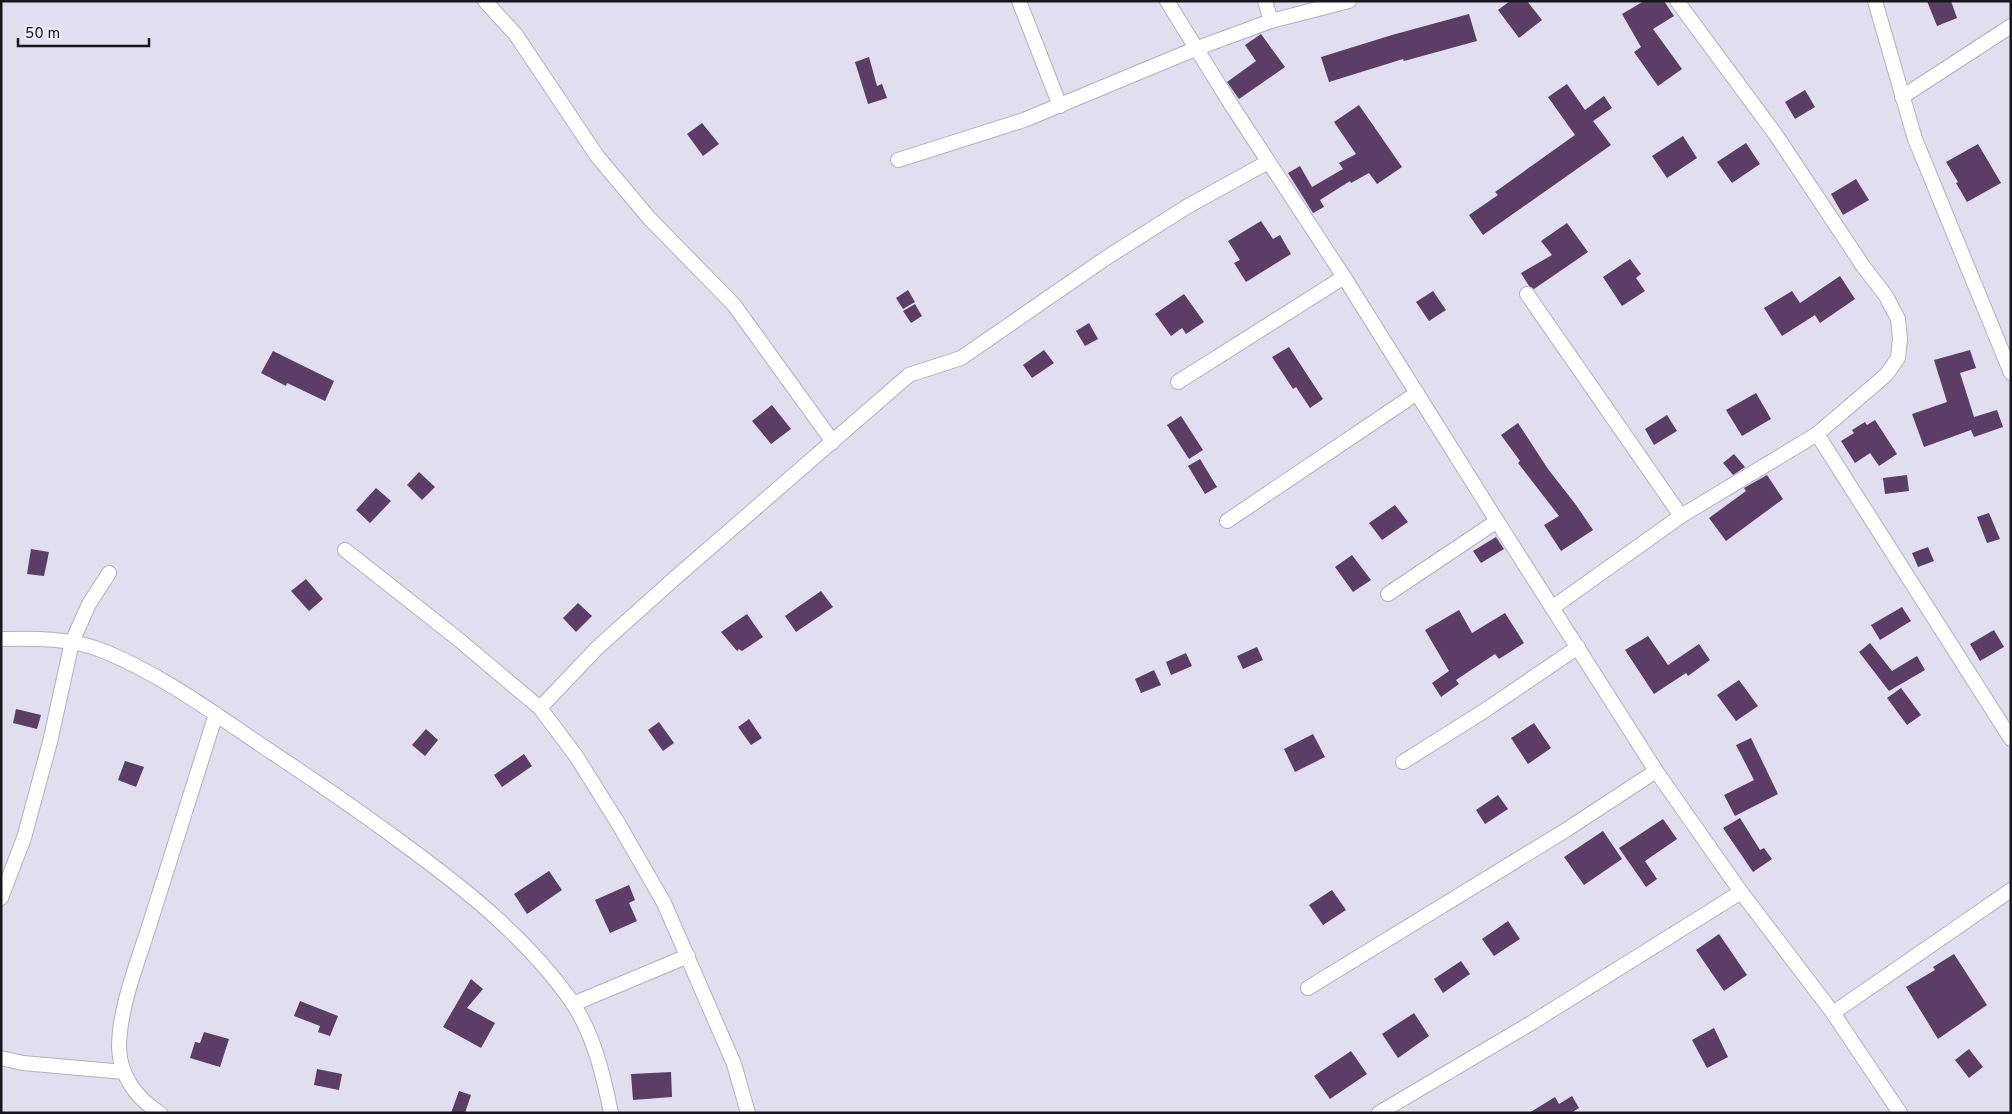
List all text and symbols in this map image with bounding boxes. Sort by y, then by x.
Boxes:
scale bar [18,15,149,47]
text: 50 m [25,25,60,44]

